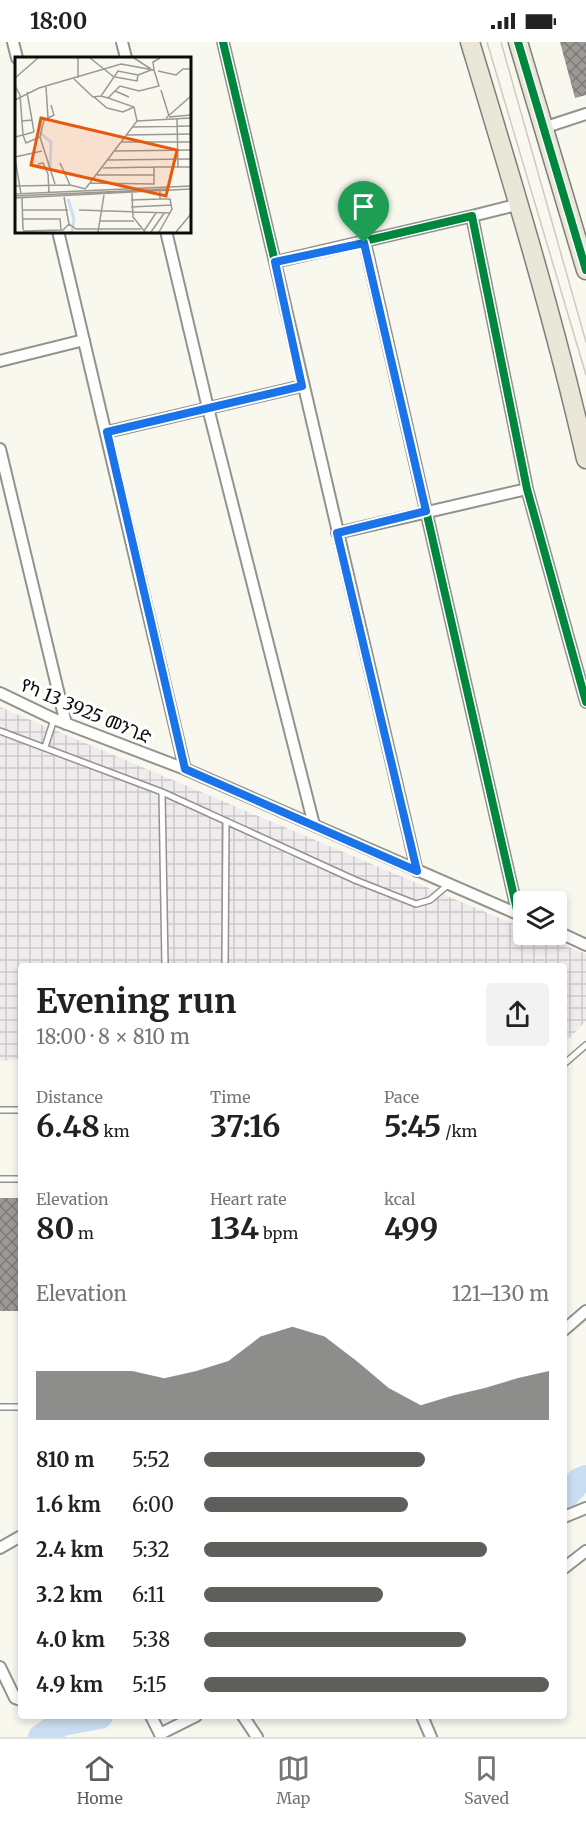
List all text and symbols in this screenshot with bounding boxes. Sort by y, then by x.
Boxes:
text: 18:00 [30,7,87,35]
inset map [15,57,190,232]
pin [338,181,389,243]
icon: arrive [347,190,380,223]
street label: የካ 13 3925 መንገድ [17,673,155,749]
map controls [513,891,567,945]
button: layers [513,891,567,945]
text: Evening run [36,981,236,1022]
button: share [486,983,549,1046]
text: 18:00 · 8 × 810 m [36,1024,190,1049]
text: Distance [36,1087,103,1107]
text: Time [210,1087,251,1107]
text: Pace [384,1087,419,1107]
text: 6.48 [36,1107,100,1145]
text: 37:16 [210,1107,281,1145]
text: 5:45 [384,1107,441,1145]
text: km [100,1121,130,1141]
text: /km [441,1121,477,1141]
text: Elevation [36,1189,109,1209]
text: Heart rate [210,1189,287,1209]
text: kcal [384,1189,415,1209]
text: 80 [36,1209,74,1247]
text: 134 [210,1209,259,1247]
text: 499 [384,1209,438,1247]
text: m [74,1223,94,1243]
text: bpm [259,1223,298,1243]
text: Elevation [36,1281,127,1306]
text: 121–130 m [452,1281,549,1306]
text: 810 m [36,1447,94,1472]
text: 5:52 [132,1447,170,1472]
text: 1.6 km [36,1492,101,1517]
text: 6:00 [132,1492,174,1517]
text: 2.4 km [36,1537,104,1562]
text: 5:32 [132,1537,170,1562]
text: 3.2 km [36,1582,103,1607]
text: 6:11 [132,1582,165,1607]
text: 4.0 km [36,1627,105,1652]
text: 5:38 [132,1627,170,1652]
text: 4.9 km [36,1672,103,1697]
text: 5:15 [132,1672,167,1697]
tab: Home [77,1752,123,1808]
tab: Map [276,1752,310,1808]
tab: Saved [464,1752,509,1808]

